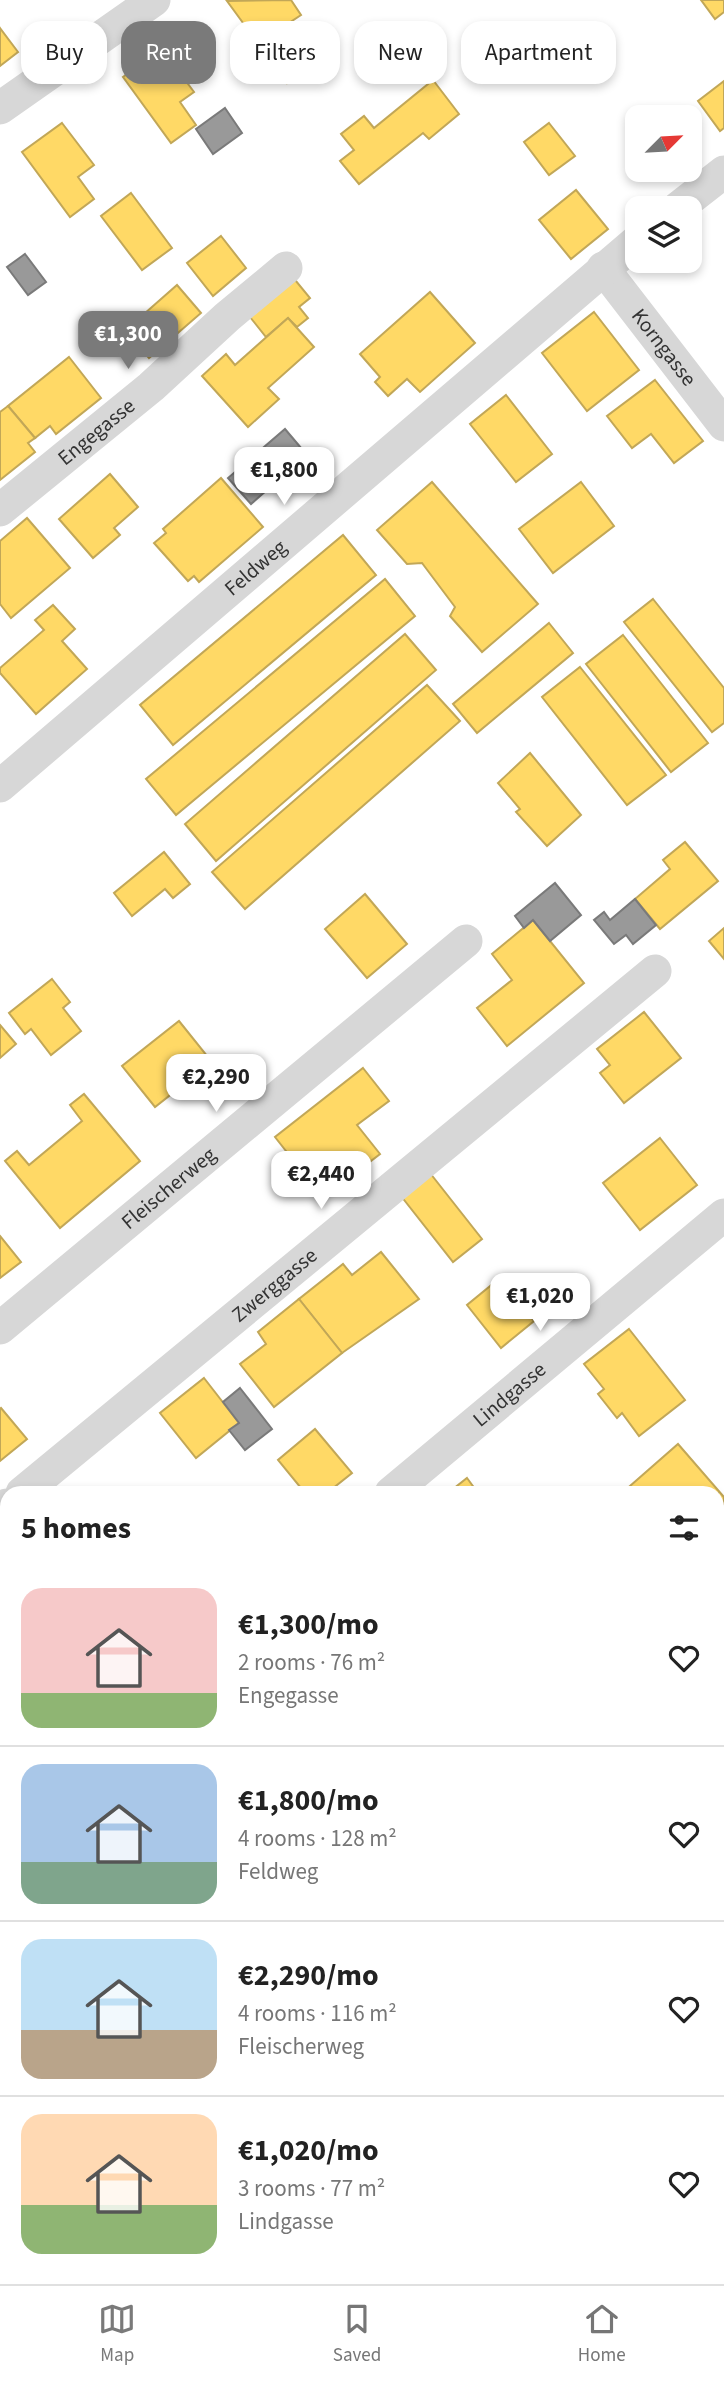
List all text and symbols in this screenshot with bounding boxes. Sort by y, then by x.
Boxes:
chip: Buy [21,21,107,84]
chip: Rent [121,21,216,84]
chip: Filters [230,21,340,84]
chip: New [354,21,447,84]
chip: Apartment [461,21,616,84]
north arrow [625,105,702,182]
map controls [625,105,702,273]
button: layers [625,196,702,273]
street label: Korngasse [624,302,704,392]
pin: €1,300 [71,312,185,371]
text: €1,300 [94,317,162,350]
street label: Engegasse [51,391,141,472]
pin: €1,800 [227,448,341,507]
text: €1,800 [250,453,318,486]
street label: Feldweg [218,532,293,603]
pin: €2,290 [159,1054,273,1114]
text: €2,290 [182,1060,250,1093]
street label: Fleischerweg [115,1140,223,1236]
pin: €2,440 [264,1152,378,1211]
text: €2,440 [287,1157,355,1190]
street label: Zwerggasse [225,1241,324,1329]
pin: €1,020 [483,1274,597,1333]
text: €1,020 [506,1279,574,1312]
street label: Lindgasse [466,1355,552,1434]
text: 5 homes [21,1507,131,1550]
icon: filters [665,1509,703,1547]
text: €1,300/mo [238,1603,379,1646]
icon: home [77,1616,161,1700]
icon: heart [665,1639,703,1677]
text: 2 rooms · 76 m² [238,1646,385,1679]
text: Engegasse [238,1679,339,1712]
text: €1,800/mo [238,1779,379,1822]
icon: home [77,1792,161,1876]
icon: heart [665,1815,703,1853]
text: 4 rooms · 128 m² [238,1822,397,1855]
text: Feldweg [238,1855,318,1888]
text: €2,290/mo [238,1954,379,1997]
icon: home [77,1967,161,2051]
icon: heart [665,1990,703,2028]
text: 4 rooms · 116 m² [238,1997,397,2030]
text: Fleischerweg [238,2030,364,2063]
text: €1,020/mo [238,2129,379,2172]
icon: home [77,2142,161,2226]
icon: heart [665,2165,703,2203]
text: 3 rooms · 77 m² [238,2172,385,2205]
text: Lindgasse [238,2205,334,2238]
tab: Map [98,2300,136,2369]
tab: Saved [333,2300,381,2369]
tab: Home [578,2300,626,2369]

